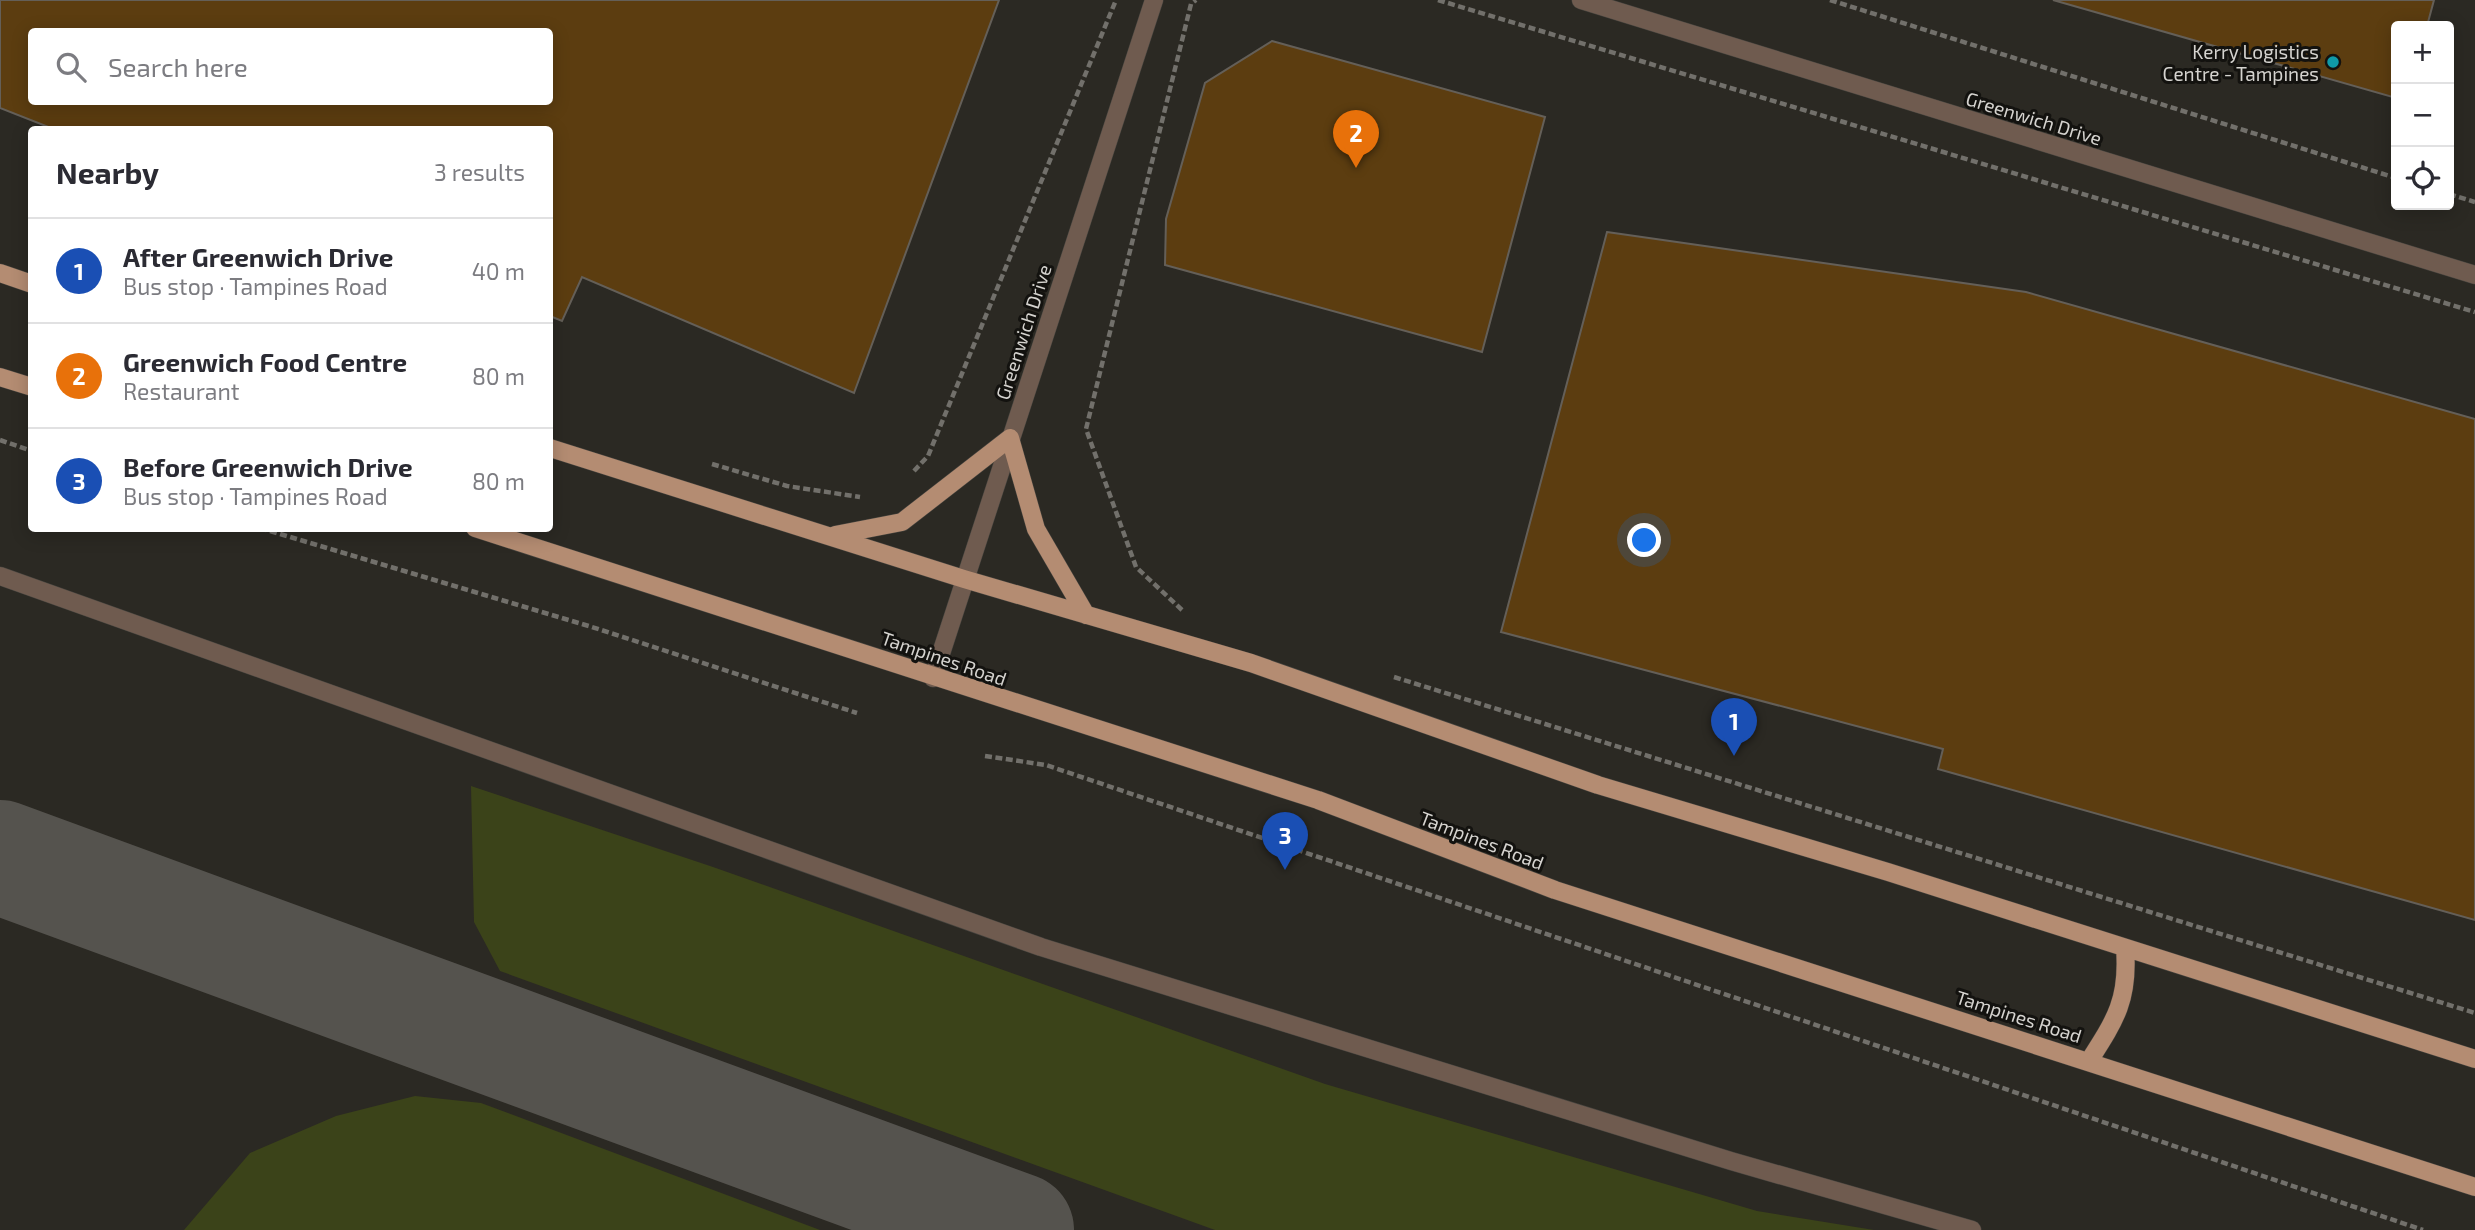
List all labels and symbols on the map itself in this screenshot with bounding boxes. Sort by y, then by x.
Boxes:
place label: Kerry Logistics Centre - Tampines [2163,40,2319,85]
marker: Kerry Logistics Centre - Tampines [2325,54,2341,70]
street label: Greenwich Drive [1963,86,2105,150]
pin: 2 [1333,110,1379,168]
street label: Greenwich Drive [990,261,1056,403]
your location [1627,523,1661,557]
street label: Tampines Road [878,626,1010,690]
pin: 1 [1711,698,1757,756]
street label: Tampines Road [1417,806,1547,874]
pin: 3 [1262,812,1308,870]
street label: Tampines Road [1953,985,2085,1047]

